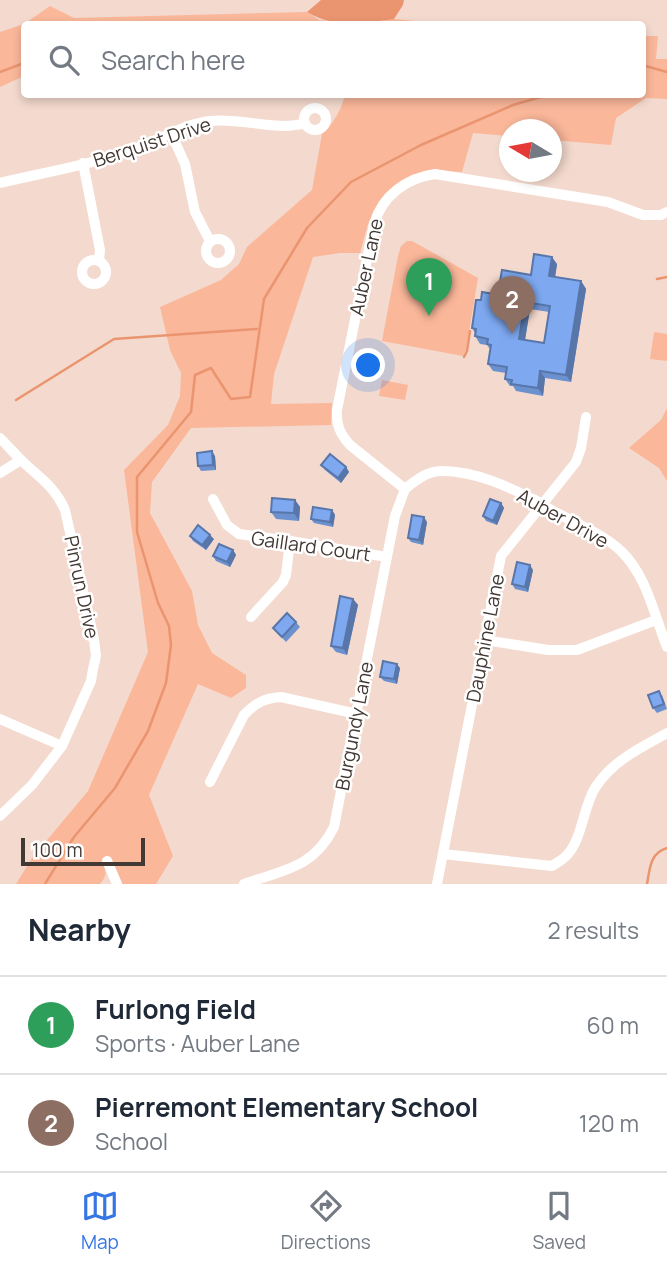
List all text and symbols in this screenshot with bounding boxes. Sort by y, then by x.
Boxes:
search box [21,21,646,98]
icon: search [45,41,83,79]
text: Search here [101,42,246,78]
street label: Berquist Drive [90,111,214,173]
north arrow [499,119,562,182]
street label: Auber Lane [343,216,389,318]
pin: 1 [406,258,452,316]
pin: 2 [489,276,535,334]
your location [351,348,385,382]
street label: Auber Drive [513,482,613,554]
street label: Gaillard Court [250,525,372,567]
street label: Pinrun Drive [58,533,106,641]
street label: Dauphine Lane [460,572,510,704]
street label: Burgundy Lane [329,659,379,793]
scale bar [21,835,145,867]
text: 100 m [32,837,83,863]
text: Nearby [28,909,131,950]
text: 2 results [547,914,639,946]
text: Furlong Field [95,991,256,1027]
text: 1 [46,1009,56,1041]
text: 60 m [587,1009,639,1041]
text: Sports · Auber Lane [95,1027,300,1059]
text: Pierremont Elementary School [95,1089,478,1125]
text: 2 [44,1107,58,1139]
text: 120 m [579,1107,639,1139]
text: School [95,1125,168,1157]
tab: Map [81,1187,119,1255]
tab: Directions [281,1187,371,1255]
tab: Saved [533,1187,586,1255]

